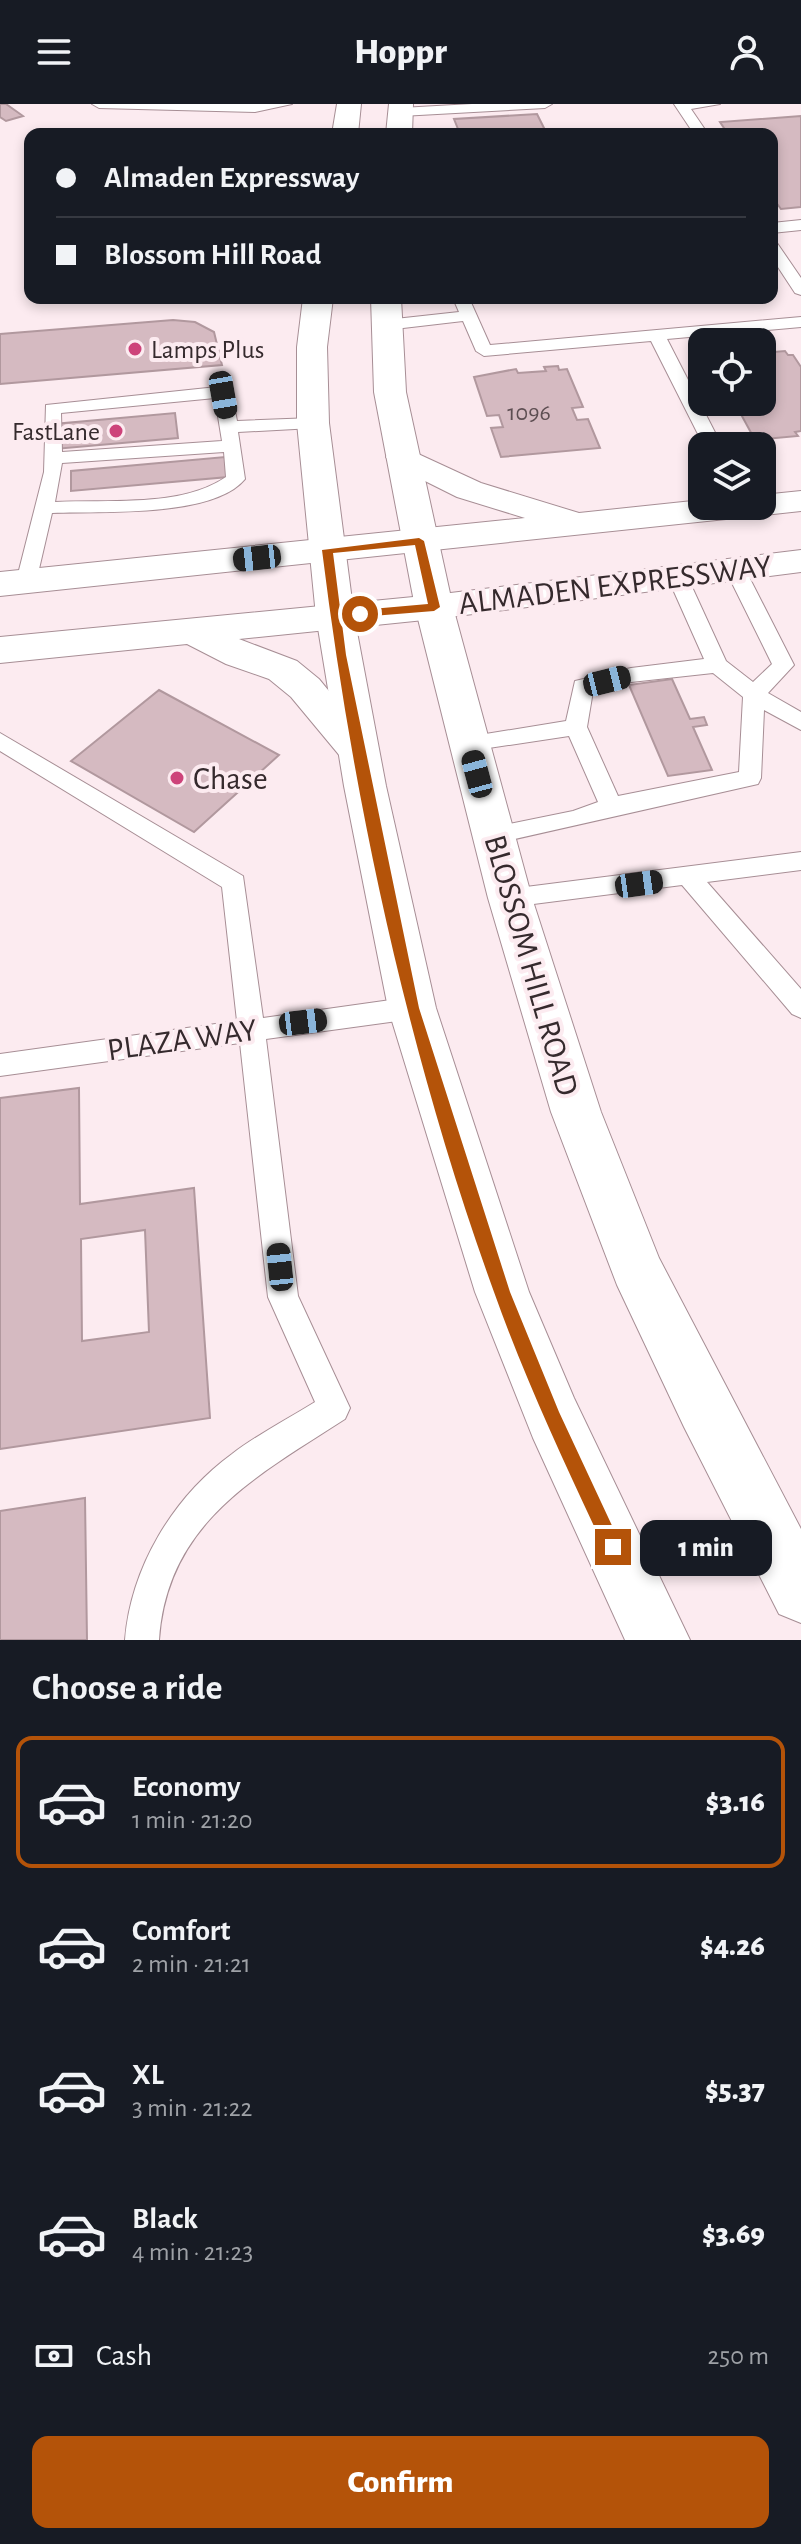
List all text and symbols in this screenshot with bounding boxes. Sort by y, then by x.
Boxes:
icon: menu [32,30,76,74]
icon: person [725,30,769,74]
text: Hoppr [354,34,447,70]
text: Almaden Expressway [104,163,359,193]
text: Blossom Hill Road [104,240,321,270]
map controls [688,328,776,520]
button: locate [688,328,776,416]
place label: Lamps Plus [151,337,264,363]
marker: Lamps Plus [126,340,144,358]
car [207,369,239,421]
house number: 1096 [507,401,551,425]
place label: FastLane [12,419,100,445]
marker: FastLane [107,422,125,440]
button: layers [688,432,776,520]
car [232,544,282,572]
street label: ALMADEN EXPRESSWAY [457,550,773,620]
route start [342,596,378,632]
car [581,664,633,698]
car [459,748,495,800]
place label: Chase [193,763,268,795]
marker: Chase [168,769,186,787]
street label: BLOSSOM HILL ROAD [479,831,584,1099]
car [614,869,664,899]
car [278,1007,328,1037]
street label: PLAZA WAY [105,1014,259,1066]
car [266,1242,294,1292]
callout: 1 min [641,1519,773,1575]
route end [595,1529,631,1565]
text: 1 min [678,1535,734,1561]
text: Choose a ride [32,1670,222,1706]
icon: car [36,1766,108,1838]
text: Economy [132,1772,241,1802]
text: $3.16 [706,1787,765,1817]
text: 1 min · 21:20 [132,1807,253,1833]
icon: car [36,1910,108,1982]
text: Comfort [132,1916,231,1946]
text: $4.26 [700,1931,765,1961]
text: 2 min · 21:21 [132,1951,251,1977]
icon: car [36,2054,108,2126]
text: XL [132,2060,164,2090]
text: $5.37 [705,2075,765,2105]
text: 3 min · 21:22 [132,2095,252,2121]
icon: car [36,2198,108,2270]
text: Black [132,2204,198,2234]
text: $3.69 [702,2219,765,2249]
text: 4 min · 21:23 [132,2239,253,2265]
icon: cash [32,2334,76,2378]
text: Cash [96,2341,152,2371]
text: 250 m [707,2343,769,2369]
button: Confirm [32,2436,769,2528]

